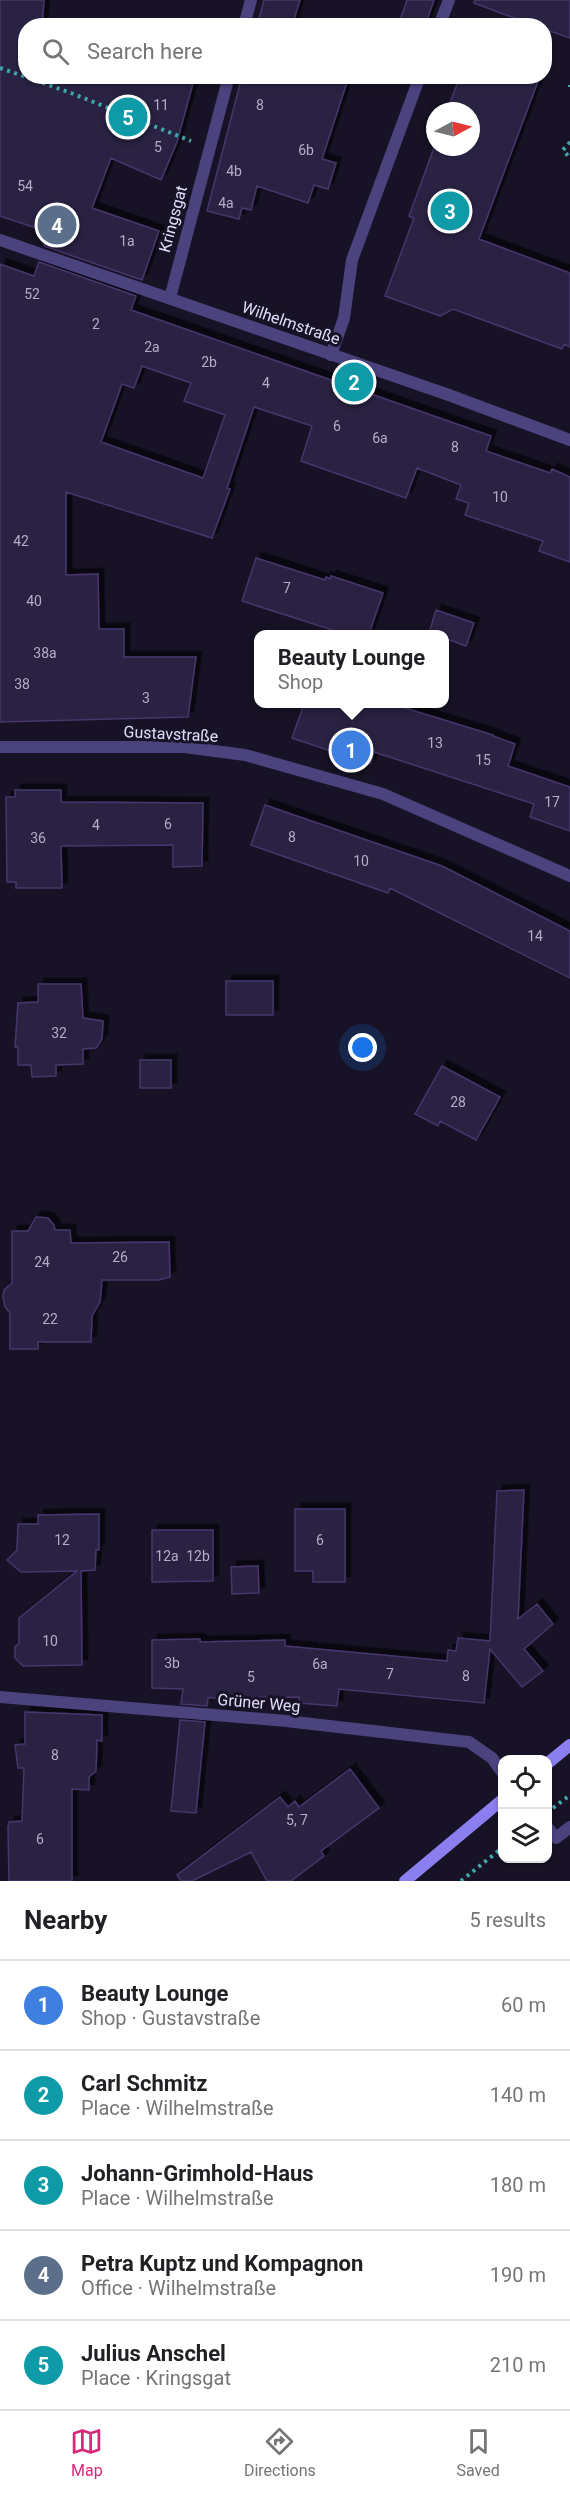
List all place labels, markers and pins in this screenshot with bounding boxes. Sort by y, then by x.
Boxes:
pin: 5 [108,94,148,140]
pin: 3 [430,188,470,234]
pin: 4 [38,202,76,248]
pin: 2 [334,360,374,404]
pin: 1 [332,728,370,772]

